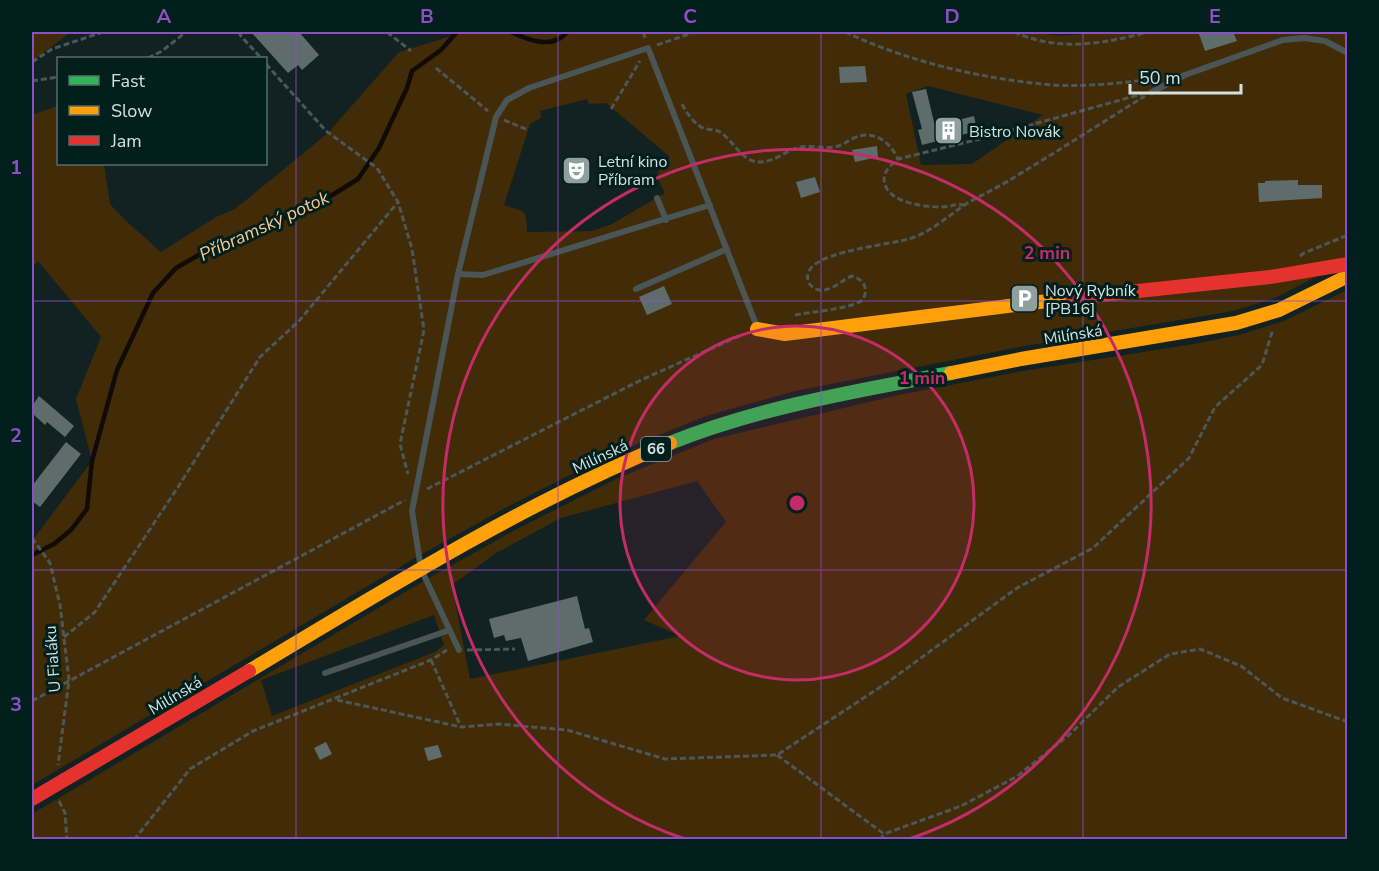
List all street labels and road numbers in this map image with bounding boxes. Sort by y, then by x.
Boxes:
street label: Milínská [1042,320,1104,350]
street label: Milínská [569,434,632,479]
road number: 66 [641,437,671,461]
street label: U Fialáku [40,625,66,693]
street label: Milínská [145,671,206,720]

